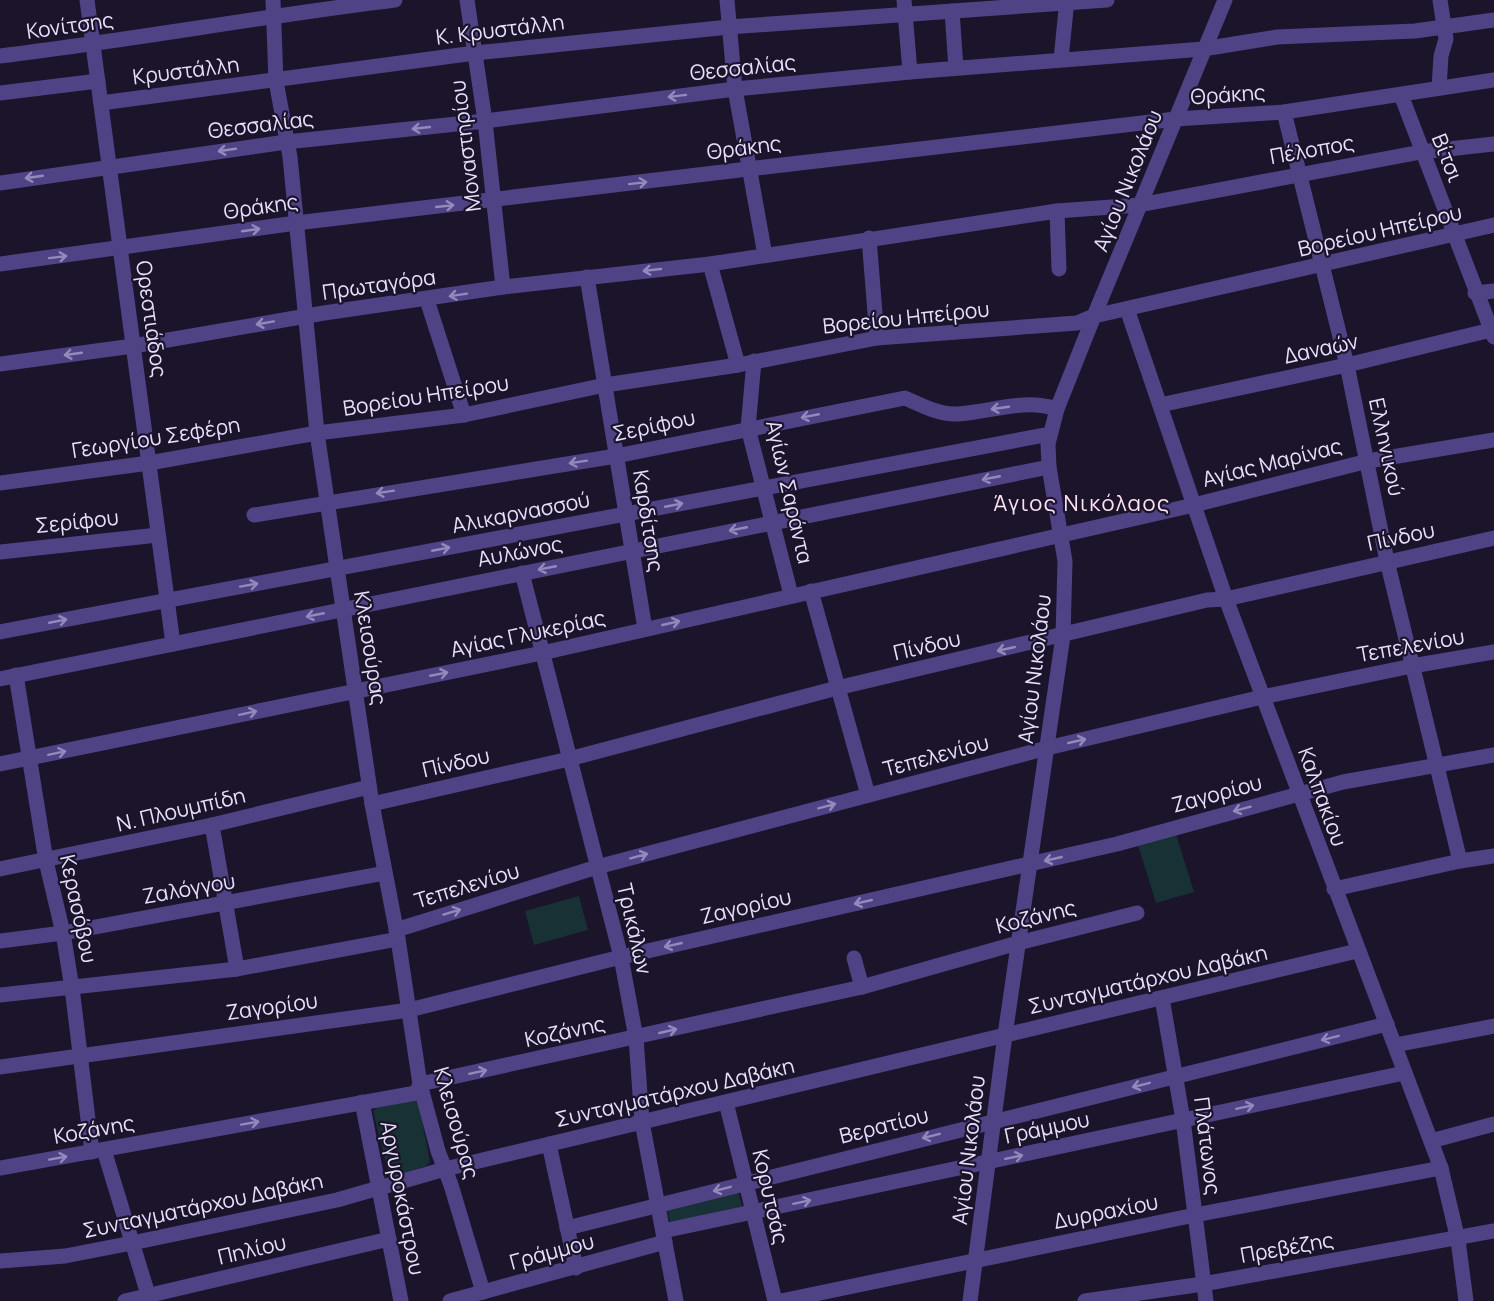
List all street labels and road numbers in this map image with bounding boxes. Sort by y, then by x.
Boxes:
street label: Κονίτσης [24,5,115,45]
street label: Κ. Κρυστάλλη [434,7,566,51]
street label: Θεσσαλίας [689,48,797,86]
street label: Κρυστάλλη [131,50,241,90]
street label: Θράκης [1190,77,1266,111]
street label: Μοναστηρίου [443,79,487,214]
street label: Θεσσαλίας [206,104,315,144]
street label: Αγίου Νικολάου [1086,106,1168,256]
street label: Πέλοπος [1267,128,1356,170]
street label: Θράκης [705,129,783,165]
street label: Βίτσι [1426,129,1470,186]
street label: Θράκης [222,187,300,225]
street label: Βορείου Ηπείρου [1295,198,1465,263]
street label: Ορεστιάδος [130,259,174,379]
street label: Πρωταγόρα [320,262,437,306]
street label: Βορείου Ηπείρου [821,294,991,340]
street label: Δαναών [1281,326,1361,370]
street label: Βορείου Ηπείρου [341,368,511,422]
street label: Ελληνικού [1363,395,1411,498]
street label: Σερίφου [610,403,698,447]
street label: Γεωργίου Σεφέρη [70,410,242,464]
street label: Αγίων Σαράντα [760,417,820,566]
street label: Αγίας Μαρίνας [1199,431,1344,493]
street label: Καρδίτσης [627,468,671,574]
street label: Αλικαρνασσού [449,485,592,539]
street label: Σερίφου [34,503,120,539]
street label: Πίνδου [1364,515,1437,557]
street label: Αυλώνος [475,529,565,573]
street label: Κλεισούρας [348,589,394,707]
street label: Αγίου Νικολάου [1011,593,1057,745]
street label: Αγίας Γλυκερίας [448,603,608,663]
street label: Τεπελενίου [1355,622,1467,668]
street label: Πίνδου [890,624,963,666]
street label: Τεπελενίου [880,727,992,783]
street label: Πίνδου [419,741,492,783]
street label: Καλπακίου [1292,743,1354,850]
street label: Ζαγορίου [1169,768,1265,819]
street label: N. Πλουμπίδη [113,781,248,837]
street label: Κερασόβου [54,852,104,966]
street label: Τεπελενίου [411,856,523,914]
street label: Ζαλόγγου [140,866,237,910]
street label: Τρικάλων [611,881,659,977]
street label: Ζαγορίου [698,882,794,930]
street label: Κοζάνης [993,893,1079,939]
street label: Συνταγματάρχου Δαβάκη [1025,938,1270,1020]
street label: Ζαγορίου [224,986,320,1026]
street label: Κοζάνης [522,1009,608,1053]
street label: Συνταγματάρχου Δαβάκη [552,1051,797,1133]
street label: Κλεισούρας [428,1063,486,1182]
street label: Αγίου Νικολάου [945,1074,991,1226]
street label: Πλάτωνος [1188,1095,1228,1196]
street label: Βερατίου [836,1100,931,1150]
street label: Γράμμου [1002,1104,1092,1150]
street label: Κοζάνης [51,1108,136,1150]
street label: Αργυροκάστρου [374,1118,432,1277]
street label: Κορυτσάς [746,1147,795,1247]
street label: Συνταγματάρχου Δαβάκη [80,1166,325,1244]
street label: Δυρραχίου [1051,1187,1160,1235]
street label: Πρεβέζης [1238,1225,1336,1269]
street label: Γράμμου [506,1226,597,1276]
street label: Πηλίου [215,1228,289,1270]

